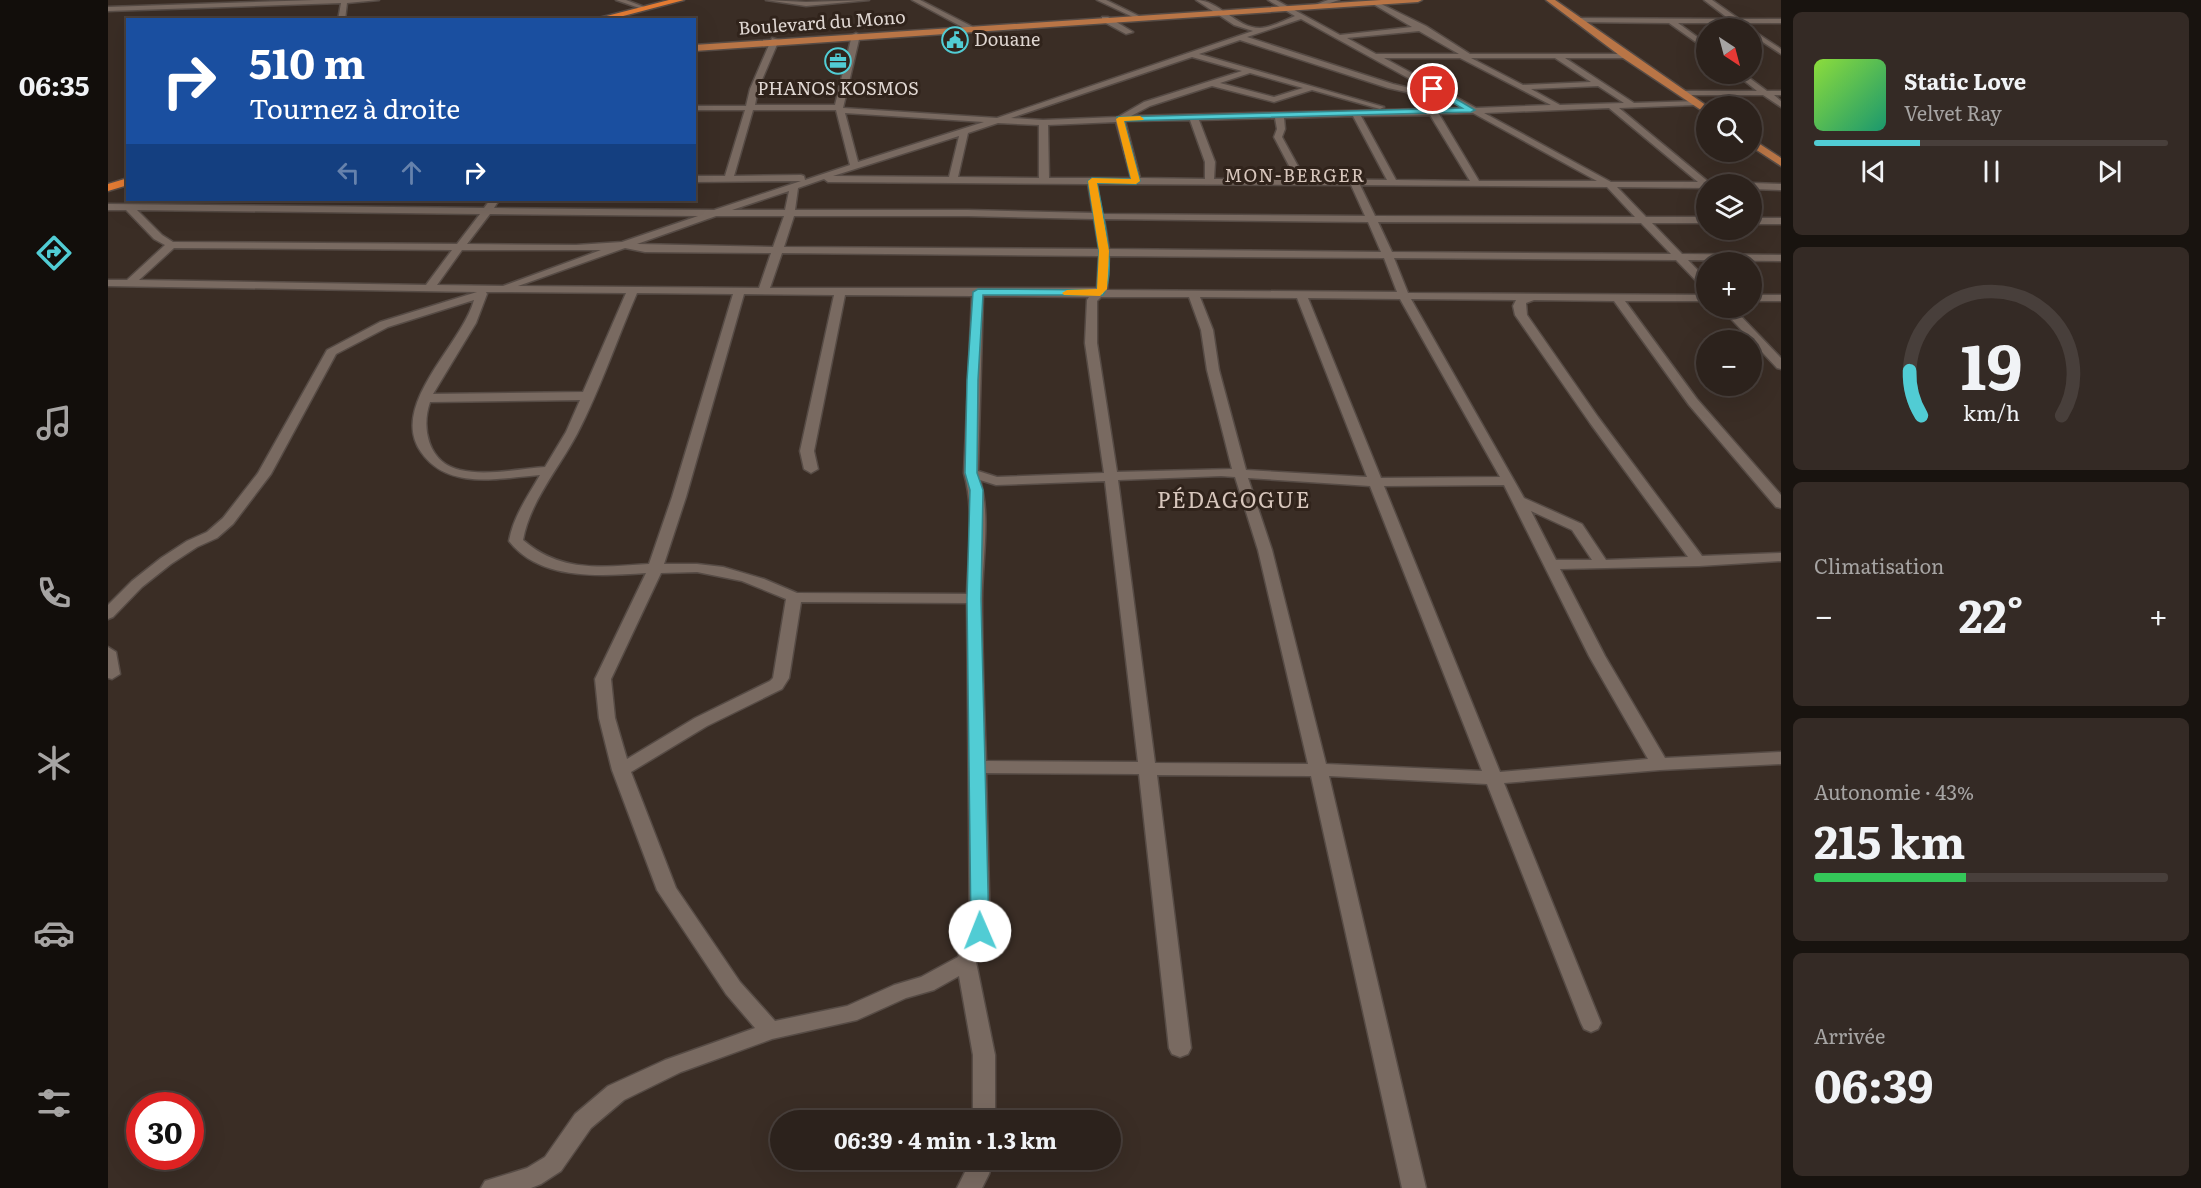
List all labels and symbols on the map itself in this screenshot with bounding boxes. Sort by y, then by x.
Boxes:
street label: Boulevard du Mono [737,2,906,41]
north arrow [1696,18,1762,84]
public building icon: Douane [940,25,970,55]
place label: Douane [974,25,1040,52]
office icon: PHANOS KOSMOS [823,46,853,76]
pin [1407,63,1458,114]
place label: PHANOS KOSMOS [757,74,919,101]
district label: MON-BERGER [1224,161,1366,188]
district label: PÉDAGOGUE [1157,482,1311,515]
position arrow [948,899,1012,963]
speed limit sign: 30 [126,1092,204,1170]

